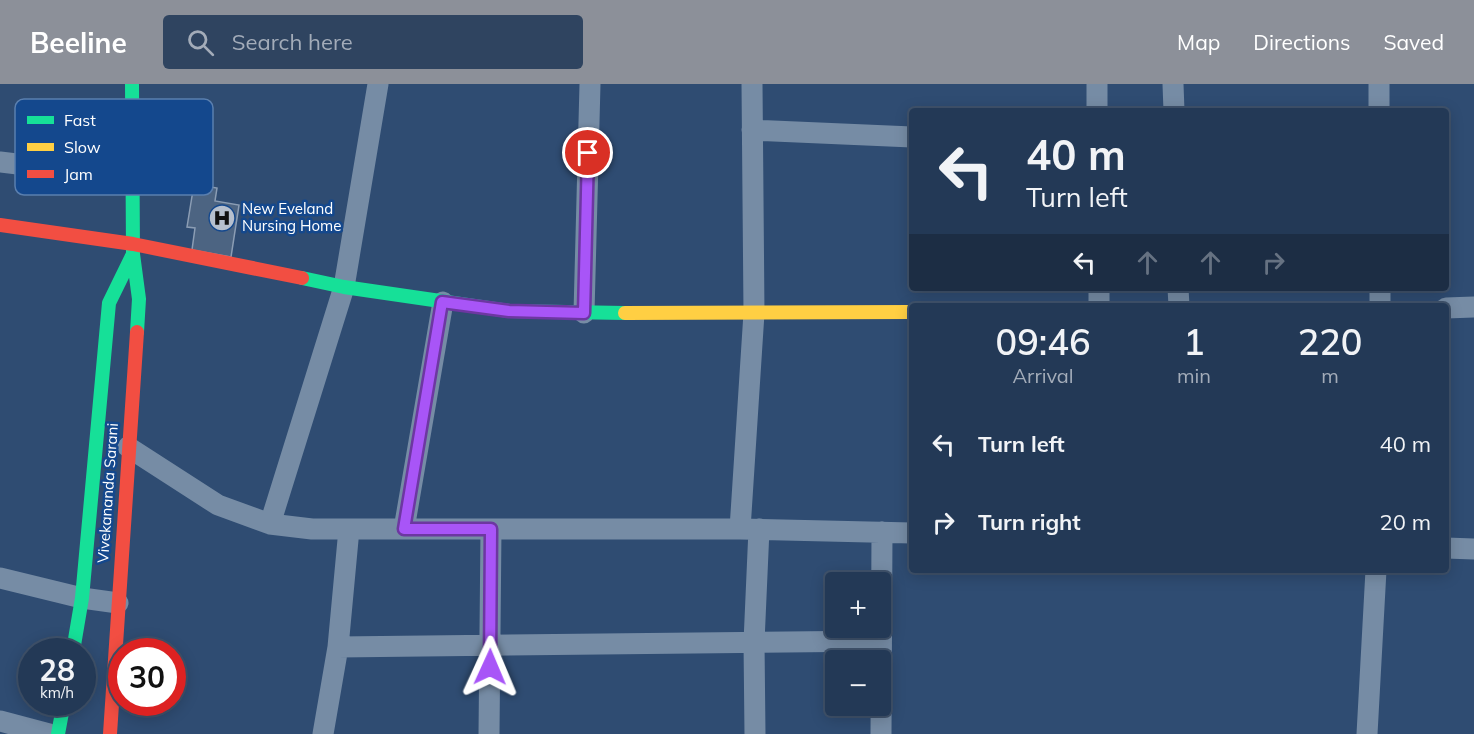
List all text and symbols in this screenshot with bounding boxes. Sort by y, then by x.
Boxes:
search box [163,15,583,69]
text: Beeline [30,25,127,60]
icon: search [184,26,217,59]
text: Search here [232,28,353,56]
text: Map [1177,29,1220,55]
text: Directions [1253,29,1350,55]
text: Saved [1383,29,1444,55]
legend [15,99,213,195]
text: Fast [64,110,96,130]
pin [562,127,613,178]
text: 40 m [1026,128,1126,181]
icon: left [927,132,1005,210]
icon: arrive [571,136,604,169]
text: Slow [64,137,101,157]
text: Jam [64,164,93,184]
text: Turn left [1026,180,1128,214]
place label: New Eveland Nursing Home [242,199,341,235]
hospital icon: New Eveland Nursing Home [207,203,237,233]
icon: left [1068,246,1101,279]
icon: ahead [1131,246,1164,279]
icon: ahead [1194,246,1227,279]
icon: right [1257,246,1290,279]
text: 09:46 [996,319,1090,364]
text: 1 [1183,319,1205,364]
text: 220 [1298,319,1362,364]
text: Arrival [1012,363,1074,388]
text: min [1177,363,1211,388]
text: m [1321,363,1339,388]
street label: Vivekananda Sarani [93,422,122,564]
icon: left [927,428,960,461]
text: Turn left [978,430,1065,458]
text: 40 m [1380,430,1431,458]
icon: right [927,506,960,539]
text: Turn right [978,508,1081,536]
text: 20 m [1380,508,1431,536]
map controls [825,572,891,716]
button: + [825,572,891,638]
position arrow [458,635,522,699]
speed limit sign: 30 [108,638,186,716]
button: − [825,650,891,716]
text: 28 [39,651,75,689]
text: km/h [40,683,74,702]

